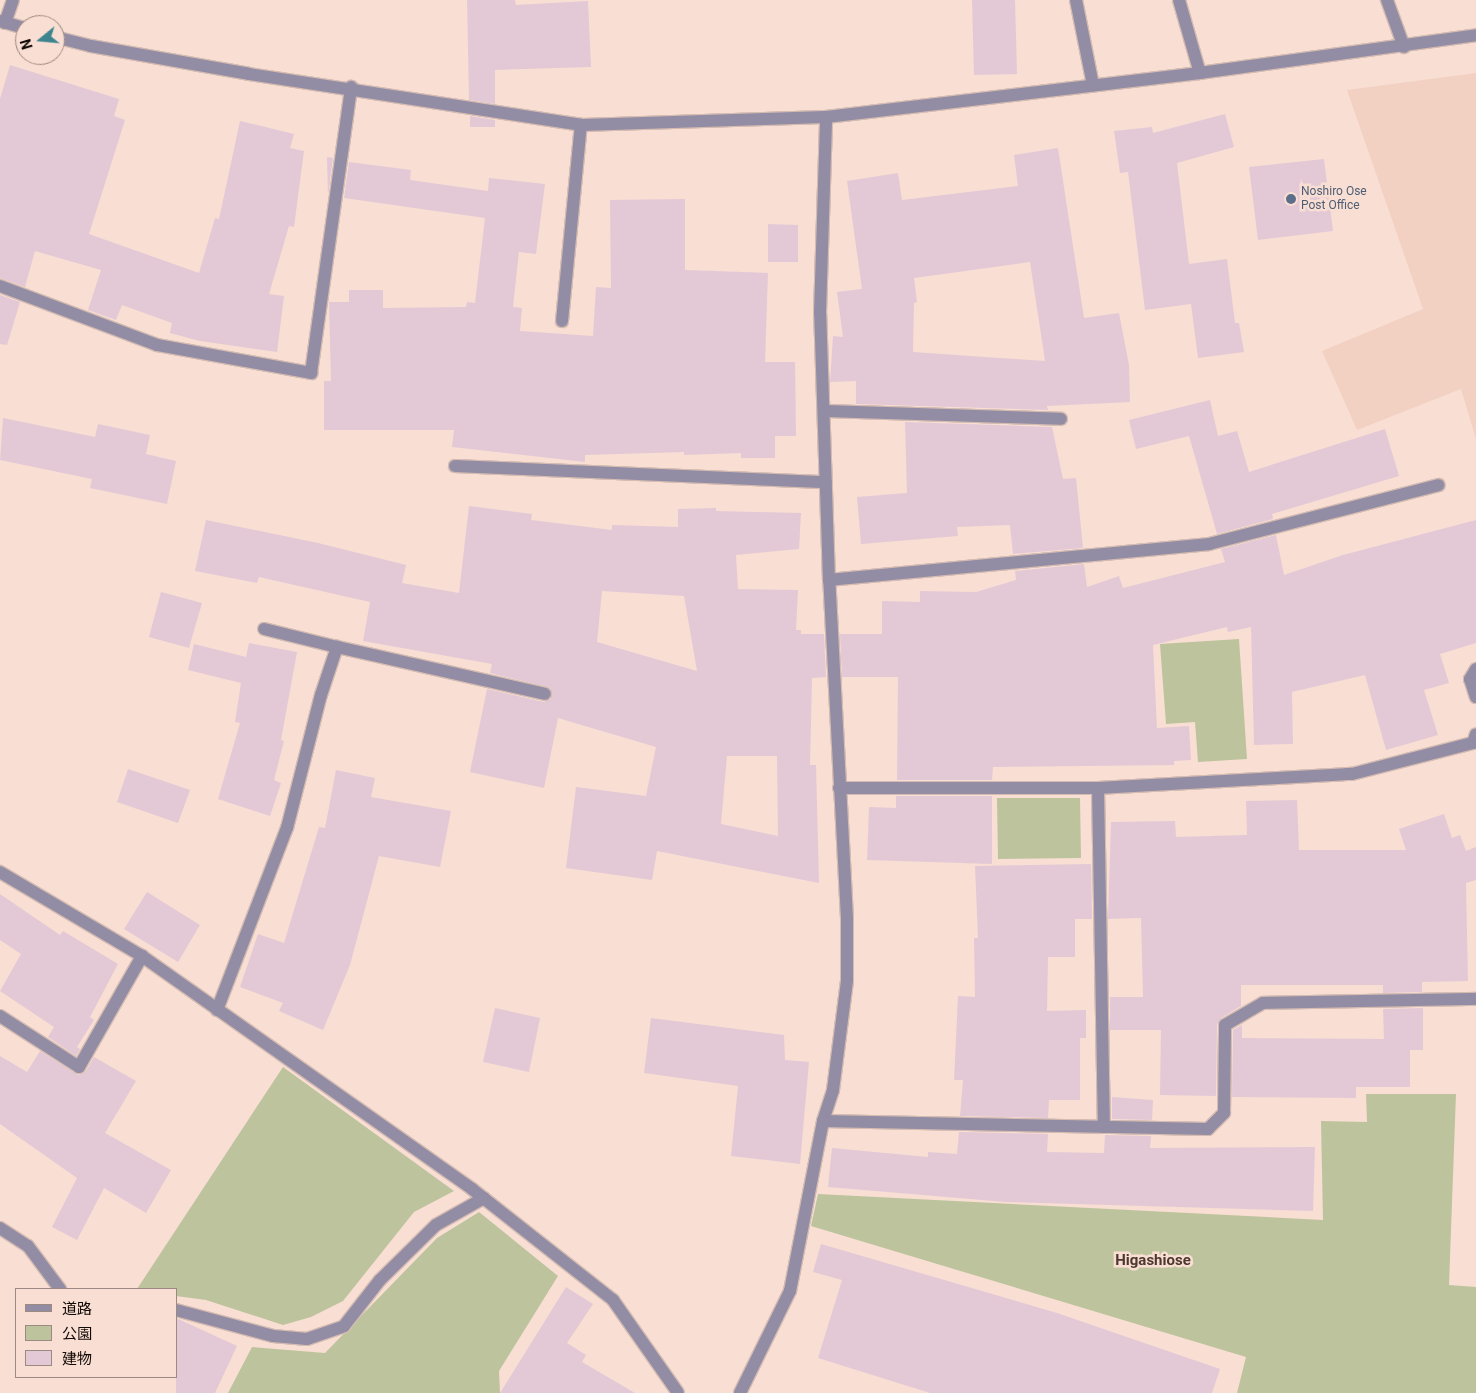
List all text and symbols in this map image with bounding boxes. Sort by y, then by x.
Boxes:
north arrow [15,15,65,65]
text: N [18,37,36,51]
place label: Noshiro Ose Post Office [1301,185,1367,213]
marker: Noshiro Ose Post Office [1285,193,1297,205]
district label: Higashiose [1115,1252,1191,1270]
legend [15,1288,178,1378]
text: 道路 [62,1300,92,1318]
text: 公園 [62,1325,92,1343]
text: 建物 [62,1350,92,1368]

